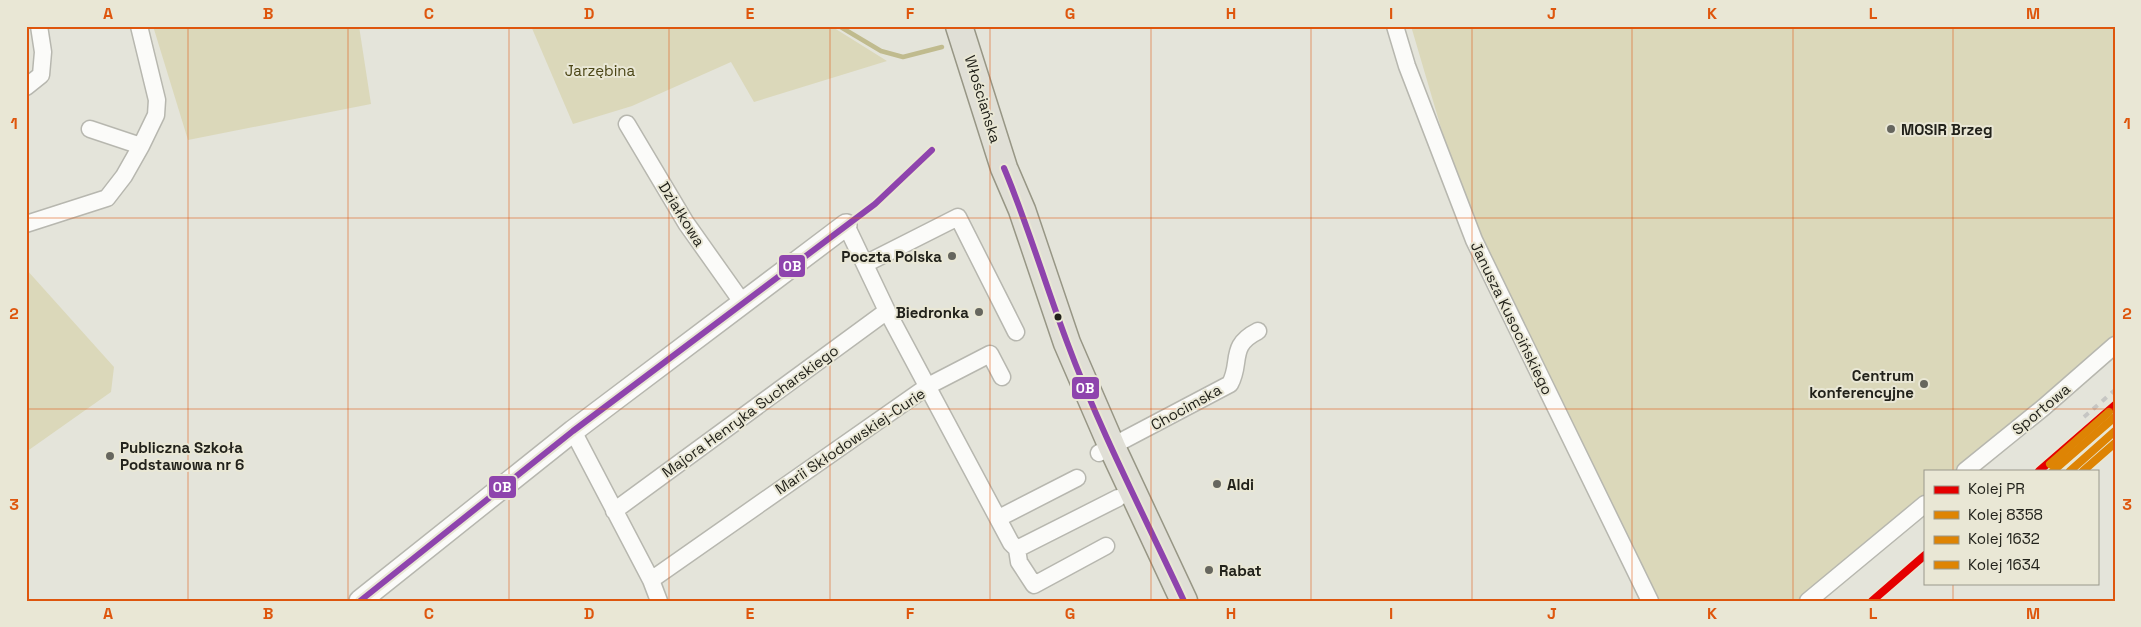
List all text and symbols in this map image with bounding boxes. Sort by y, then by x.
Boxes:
text: A [103,3,113,24]
text: B [263,3,273,24]
text: C [424,3,434,24]
text: D [584,3,594,24]
text: E [746,3,755,24]
text: F [906,3,915,24]
text: G [1065,3,1075,24]
text: H [1226,3,1236,24]
text: I [1389,3,1393,24]
text: J [1547,3,1557,24]
text: K [1707,3,1717,24]
text: L [1869,3,1878,24]
text: M [2026,3,2040,24]
street label: Włościańska [961,53,1005,145]
park label: Jarzębina [565,61,636,80]
text: 1 [10,113,18,134]
text: 1 [2123,113,2131,134]
place label: MOSIR Brzeg [1901,120,1993,139]
marker: MOSIR Brzeg [1885,123,1897,135]
street label: Działkowa [655,178,710,250]
street label: Janusza Kusocińskiego [1467,238,1557,398]
place label: Poczta Polska [841,247,942,266]
marker: Poczta Polska [946,250,958,262]
line badge: 0B [778,254,806,278]
text: 0B [783,257,801,275]
text: 2 [9,303,19,324]
place label: Biedronka [896,303,969,322]
text: 2 [2122,303,2132,324]
marker: Biedronka [973,306,985,318]
unlabelled marker [1053,312,1063,322]
street label: Majora Henryka Sucharskiego [658,341,842,481]
place label: Centrum konferencyjne [1809,366,1914,402]
line badge: 0B [1071,376,1100,400]
marker: Centrum konferencyjne [1918,378,1930,390]
text: 0B [1076,379,1094,397]
street label: Sportowa [2008,379,2074,439]
street label: Chocimska [1147,380,1225,434]
street label: Marii Skłodowskiej-Curie [771,384,929,498]
place label: Publiczna Szkoła Podstawowa nr 6 [120,438,244,474]
marker: Publiczna Szkoła Podstawowa nr 6 [104,450,116,462]
legend [1924,470,2098,584]
line badge: 0B [488,475,517,499]
place label: Aldi [1227,475,1254,494]
text: 0B [493,478,511,496]
marker: Aldi [1211,478,1223,490]
text: Kolej PR [1968,479,2025,498]
text: 3 [9,494,19,515]
text: 3 [2122,494,2132,515]
text: Kolej 8358 [1968,505,2043,524]
text: Kolej 1632 [1968,529,2040,548]
text: Kolej 1634 [1968,555,2040,574]
place label: Rabat [1219,561,1262,580]
marker: Rabat [1203,564,1215,576]
text: A [103,603,113,624]
text: B [263,603,273,624]
text: C [424,603,434,624]
text: D [584,603,594,624]
text: E [746,603,755,624]
text: F [906,603,915,624]
text: G [1065,603,1075,624]
text: H [1226,603,1236,624]
text: I [1389,603,1393,624]
text: J [1547,603,1557,624]
text: K [1707,603,1717,624]
text: L [1869,603,1878,624]
text: M [2026,603,2040,624]

